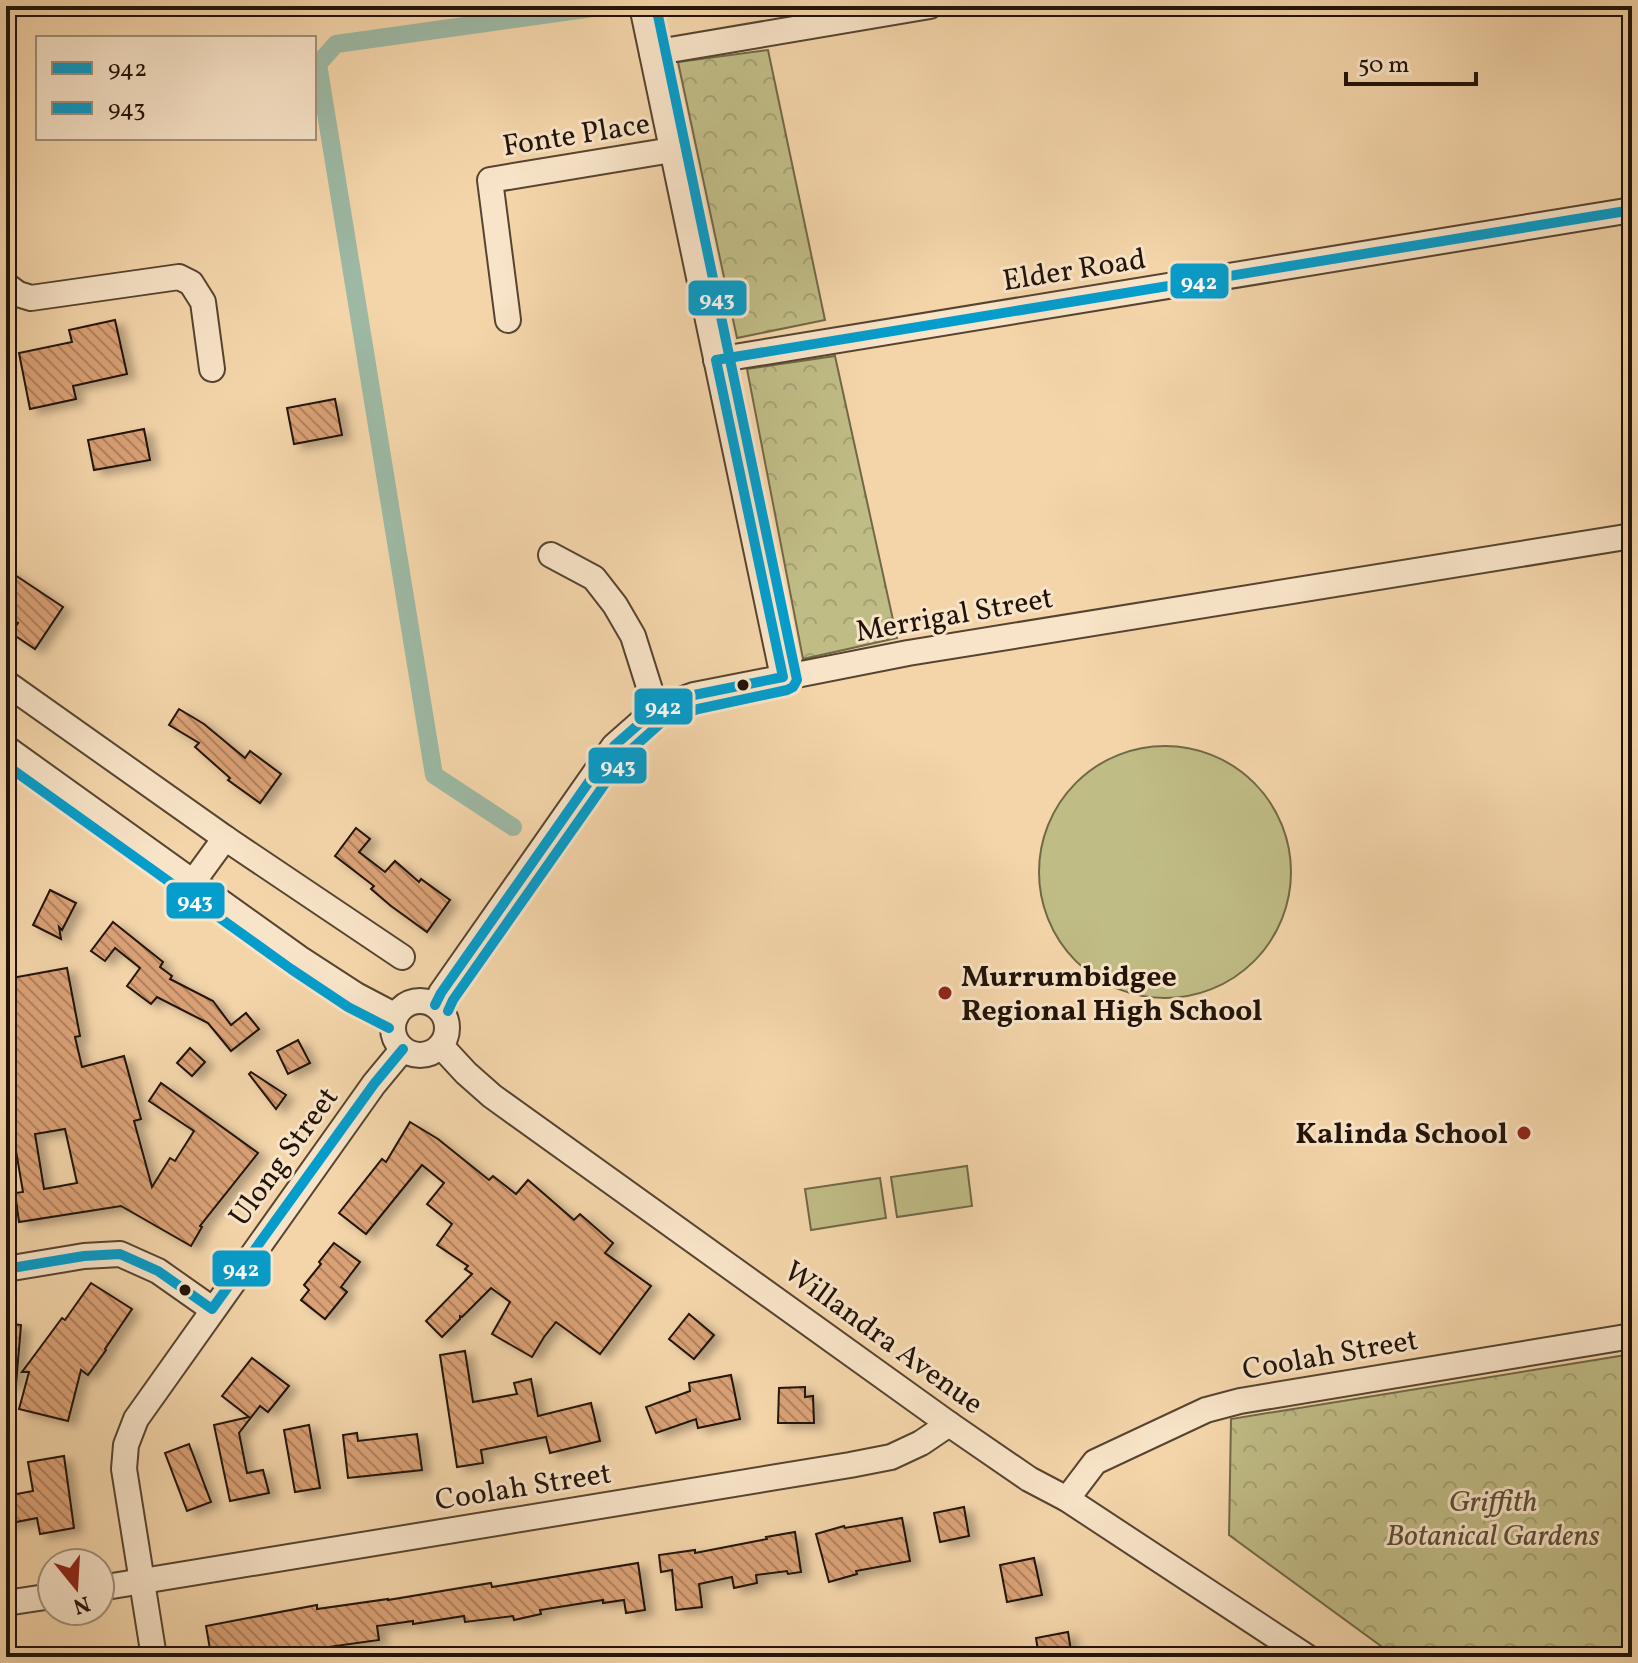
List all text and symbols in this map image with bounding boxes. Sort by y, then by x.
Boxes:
legend [36,36,316,140]
scale bar [1346,36,1476,86]
text: 50 m [1358,49,1410,83]
text: 942 [108,53,147,87]
text: 943 [108,93,146,127]
street label: Fonte Place [500,104,653,168]
street label: Elder Road [1000,239,1149,303]
line badge: 942 [1169,262,1230,300]
text: 942 [1181,268,1217,299]
line badge: 943 [687,279,748,317]
text: 943 [699,285,735,316]
street label: Merrigal Street [852,578,1056,654]
unlabelled marker [735,677,751,693]
line badge: 942 [633,687,694,726]
text: 942 [645,693,681,724]
line badge: 943 [587,746,648,785]
text: 943 [600,752,636,783]
line badge: 943 [165,881,226,920]
text: 943 [177,887,213,918]
place label: Murrumbidgee Regional High School [961,957,1263,1033]
marker: Murrumbidgee Regional High School [936,984,954,1002]
street label: Ulong Street [220,1079,350,1235]
place label: Kalinda School [1295,1114,1508,1156]
marker: Kalinda School [1515,1124,1533,1142]
line badge: 942 [211,1249,272,1288]
street label: Willandra Avenue [774,1252,991,1425]
text: 942 [223,1255,259,1286]
unlabelled marker [177,1282,193,1298]
street label: Coolah Street [1239,1320,1421,1392]
street label: Coolah Street [432,1453,614,1523]
park label: Griffith Botanical Gardens [1386,1482,1600,1558]
north arrow [36,1547,116,1627]
text: N [69,1586,94,1621]

